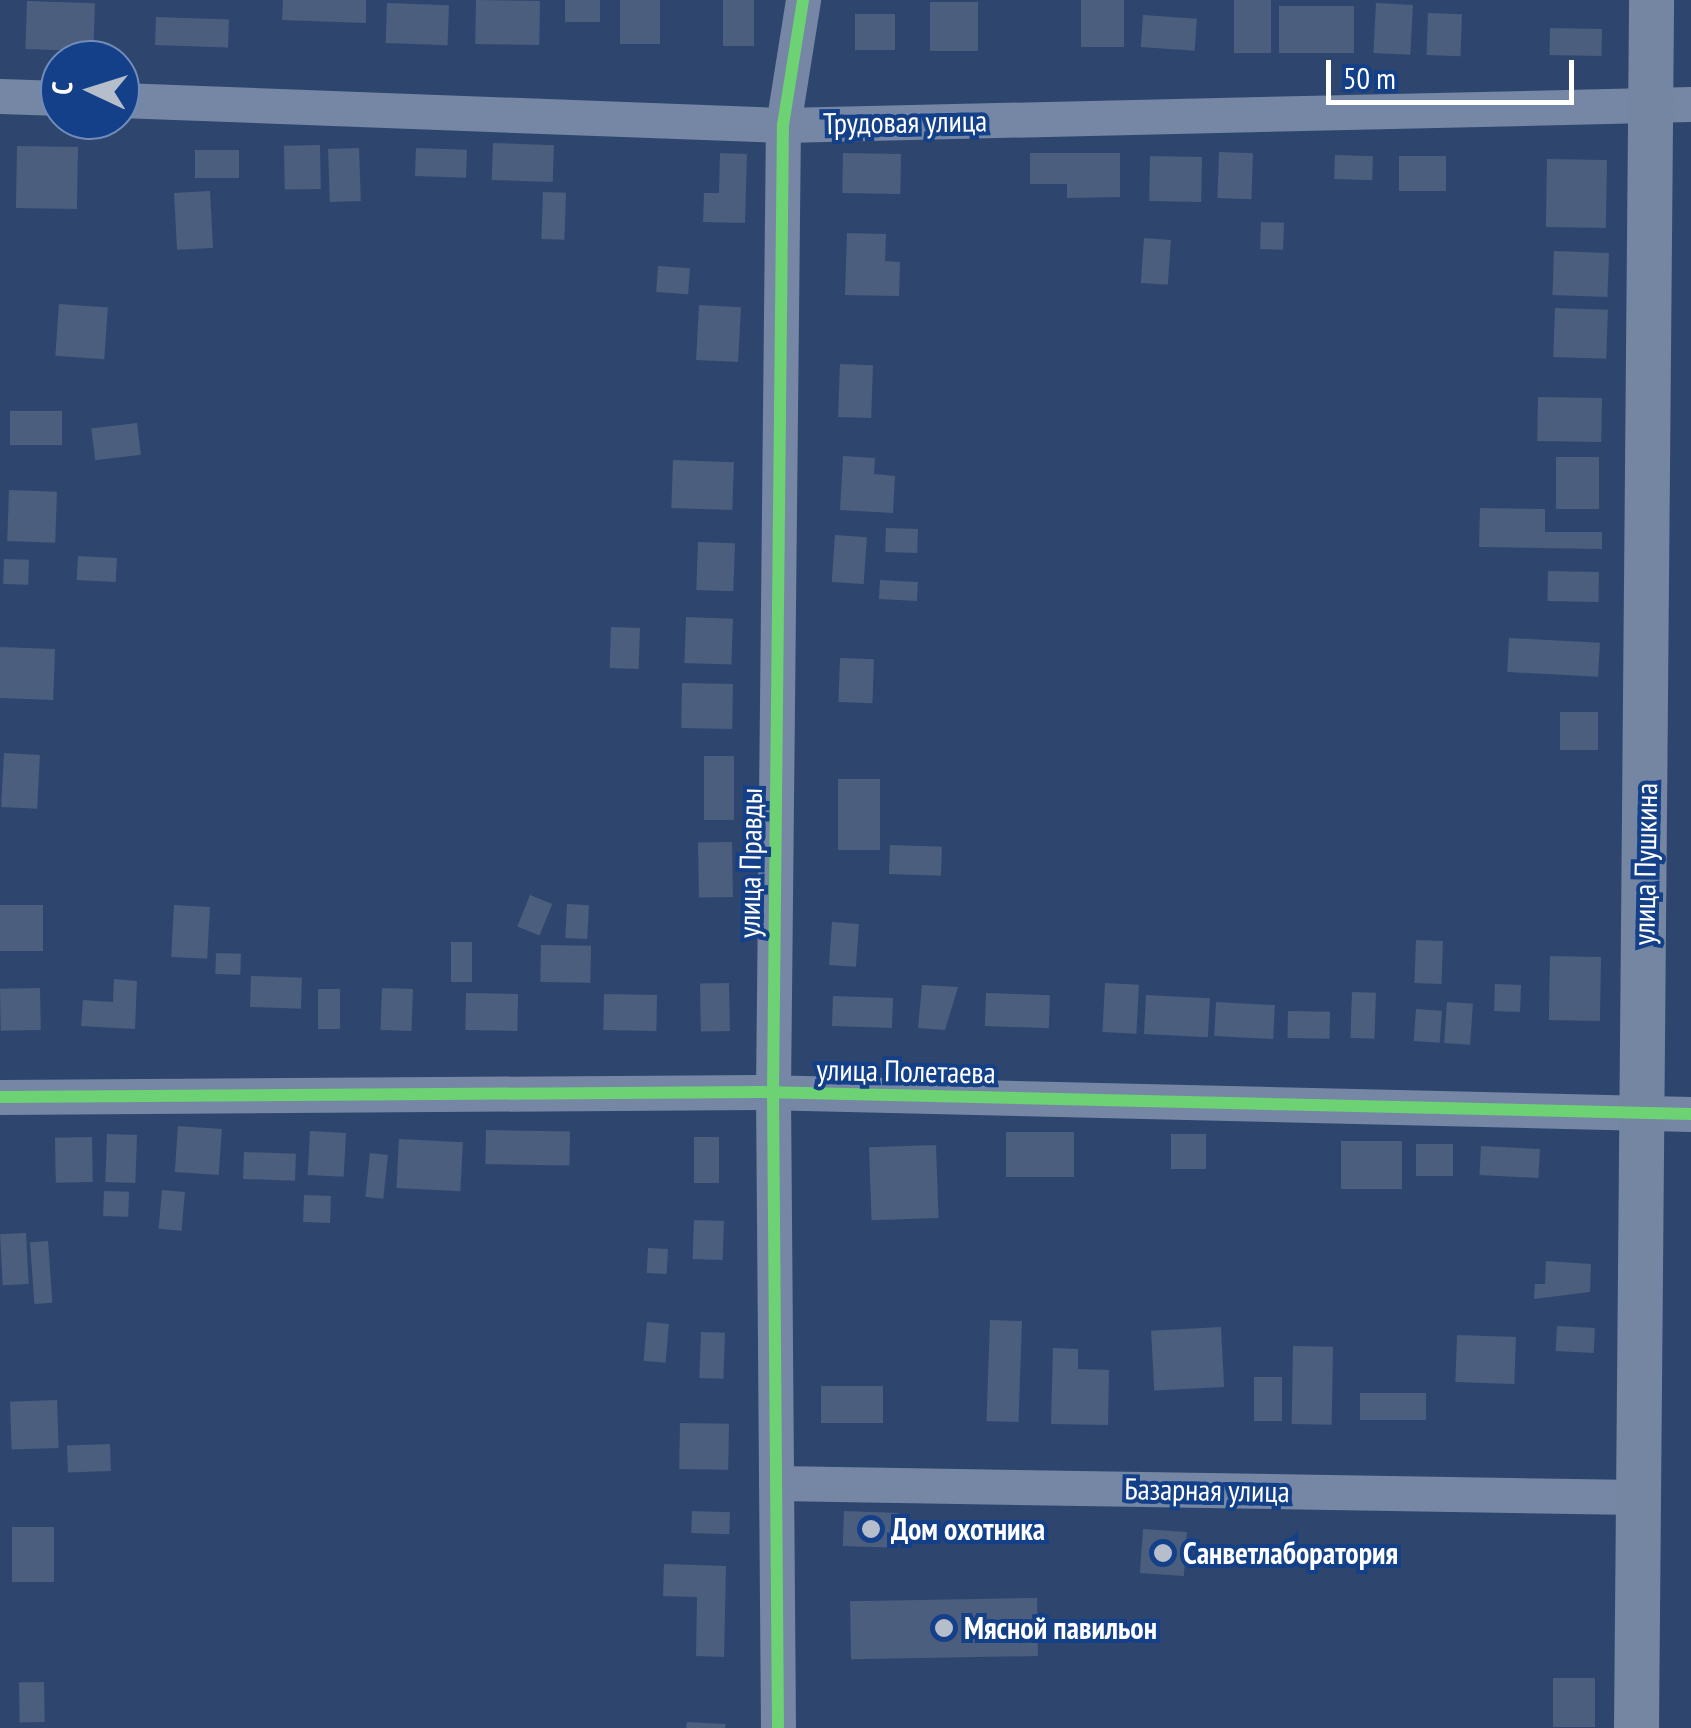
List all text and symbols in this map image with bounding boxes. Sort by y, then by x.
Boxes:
north arrow [40,40,140,140]
scale bar [1331,40,1578,102]
text: 50 m [1343,58,1396,97]
text: С [43,80,80,96]
street label: Трудовая улица [823,103,987,141]
street label: улица Пушкина [1626,782,1664,946]
street label: улица Правды [731,788,769,938]
street label: улица Полетаева [816,1051,996,1091]
street label: Базарная улица [1124,1471,1290,1509]
place label: Дом охотника [891,1511,1045,1547]
marker: Дом охотника [860,1518,882,1540]
place label: Санветлаборатория [1183,1535,1398,1571]
marker: Санветлаборатория [1152,1542,1174,1564]
place label: Мясной павильон [964,1610,1157,1646]
marker: Мясной павильон [933,1617,955,1639]

